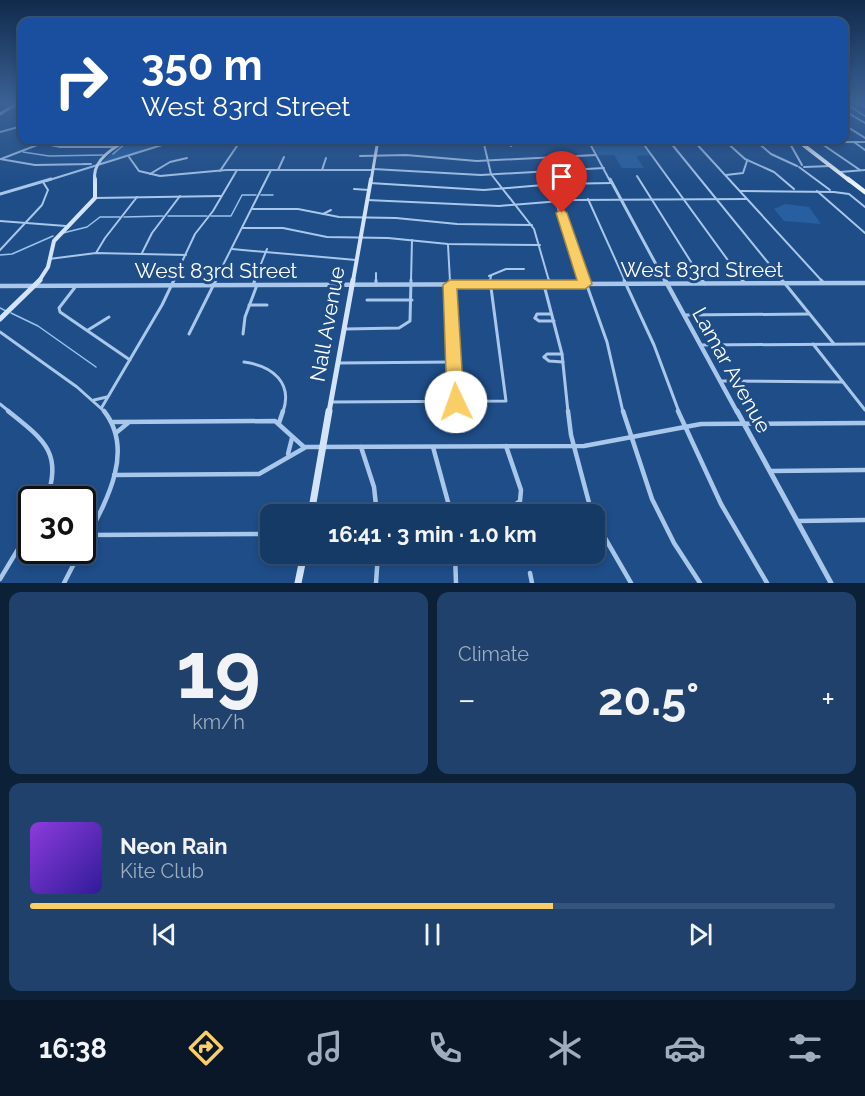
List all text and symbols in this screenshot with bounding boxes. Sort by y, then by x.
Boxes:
text: 350 m [141,41,263,90]
icon: right [42,42,120,120]
text: West 83rd Street [141,91,350,122]
pin [536,151,587,213]
icon: arrive [545,160,578,193]
street label: West 83rd Street [621,257,783,282]
street label: West 83rd Street [135,258,297,283]
street label: Nall Avenue [305,264,349,384]
street label: Lamar Avenue [687,303,777,437]
position arrow [424,370,488,434]
speed limit sign: 30 [18,486,96,564]
text: 16:41 · 3 min · 1.0 km [328,521,537,547]
text: 19 [176,625,261,716]
text: Climate [458,642,529,666]
text: 20.5° [598,673,699,726]
text: − [458,680,476,719]
text: + [821,680,835,719]
text: km/h [192,710,245,734]
text: Neon Rain [120,833,228,859]
text: Kite Club [120,859,204,883]
icon: previous [148,918,181,951]
icon: pause [416,918,449,951]
icon: next [684,918,717,951]
icon: directions [185,1027,227,1069]
icon: music [304,1027,346,1069]
icon: phone [424,1027,466,1069]
icon: climate [544,1027,586,1069]
icon: car [664,1027,706,1069]
icon: filters [784,1027,826,1069]
text: 16:38 [39,1033,107,1064]

